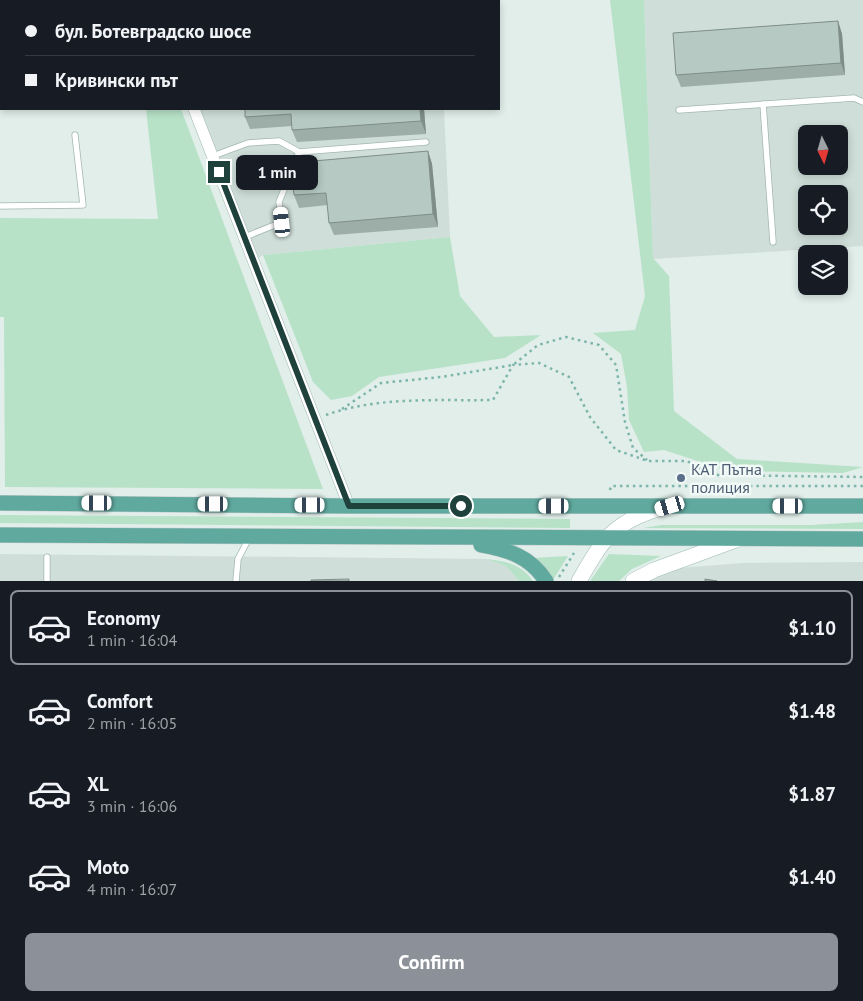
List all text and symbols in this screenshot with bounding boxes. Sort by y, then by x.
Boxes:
text: бул. Ботевградско шосе [55,19,251,43]
text: Кривински път [55,68,178,92]
north arrow [798,125,848,175]
map controls [798,125,848,295]
callout: 1 min [236,154,319,190]
route end [208,161,230,183]
text: 1 min [257,162,297,182]
button: locate [798,185,848,235]
car [272,206,291,238]
button: layers [798,245,848,295]
place label: KAT Пътна полиция [691,459,762,497]
marker: KAT Пътна полиция [675,472,687,484]
route start [450,495,472,517]
car [653,495,686,517]
car [82,496,112,511]
car [198,497,228,512]
car [295,498,325,513]
car [539,499,569,514]
car [773,499,803,514]
icon: car [27,605,72,650]
text: Economy [87,606,160,630]
text: $1.10 [788,616,836,640]
text: 1 min · 16:04 [87,630,177,650]
icon: car [27,688,72,733]
text: Comfort [87,689,153,713]
text: $1.48 [788,699,836,723]
text: 2 min · 16:05 [87,713,177,733]
icon: car [27,771,72,816]
text: XL [87,772,109,796]
text: $1.87 [788,782,836,806]
text: 3 min · 16:06 [87,796,177,816]
icon: car [27,854,72,899]
text: Moto [87,855,129,879]
text: $1.40 [788,865,836,889]
text: 4 min · 16:07 [87,879,177,899]
button: Confirm [25,933,838,991]

